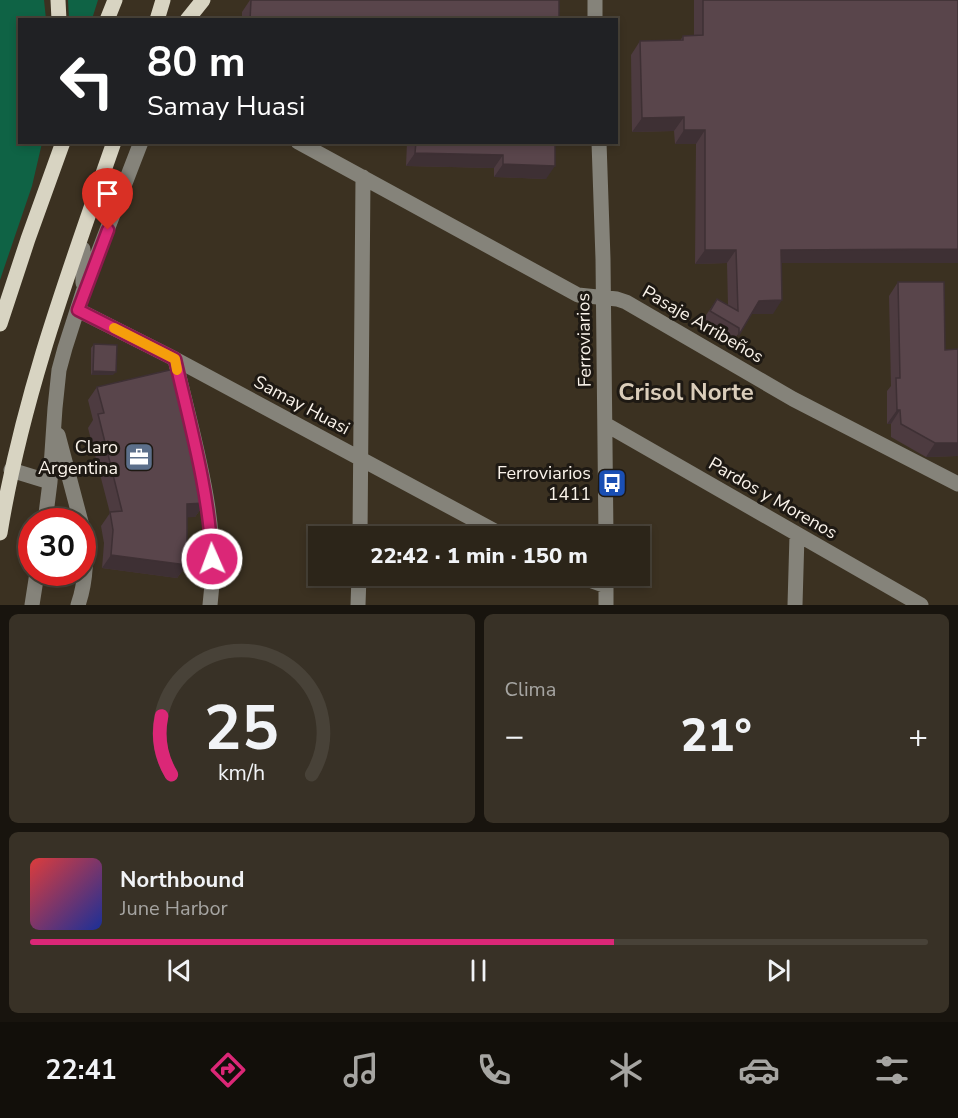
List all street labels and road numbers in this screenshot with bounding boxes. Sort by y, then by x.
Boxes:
street label: Pasaje Arribeños [638,280,768,368]
street label: Ferroviarios [571,293,597,387]
street label: Samay Huasi [250,370,354,440]
street label: Pardos y Morenos [704,451,842,545]

